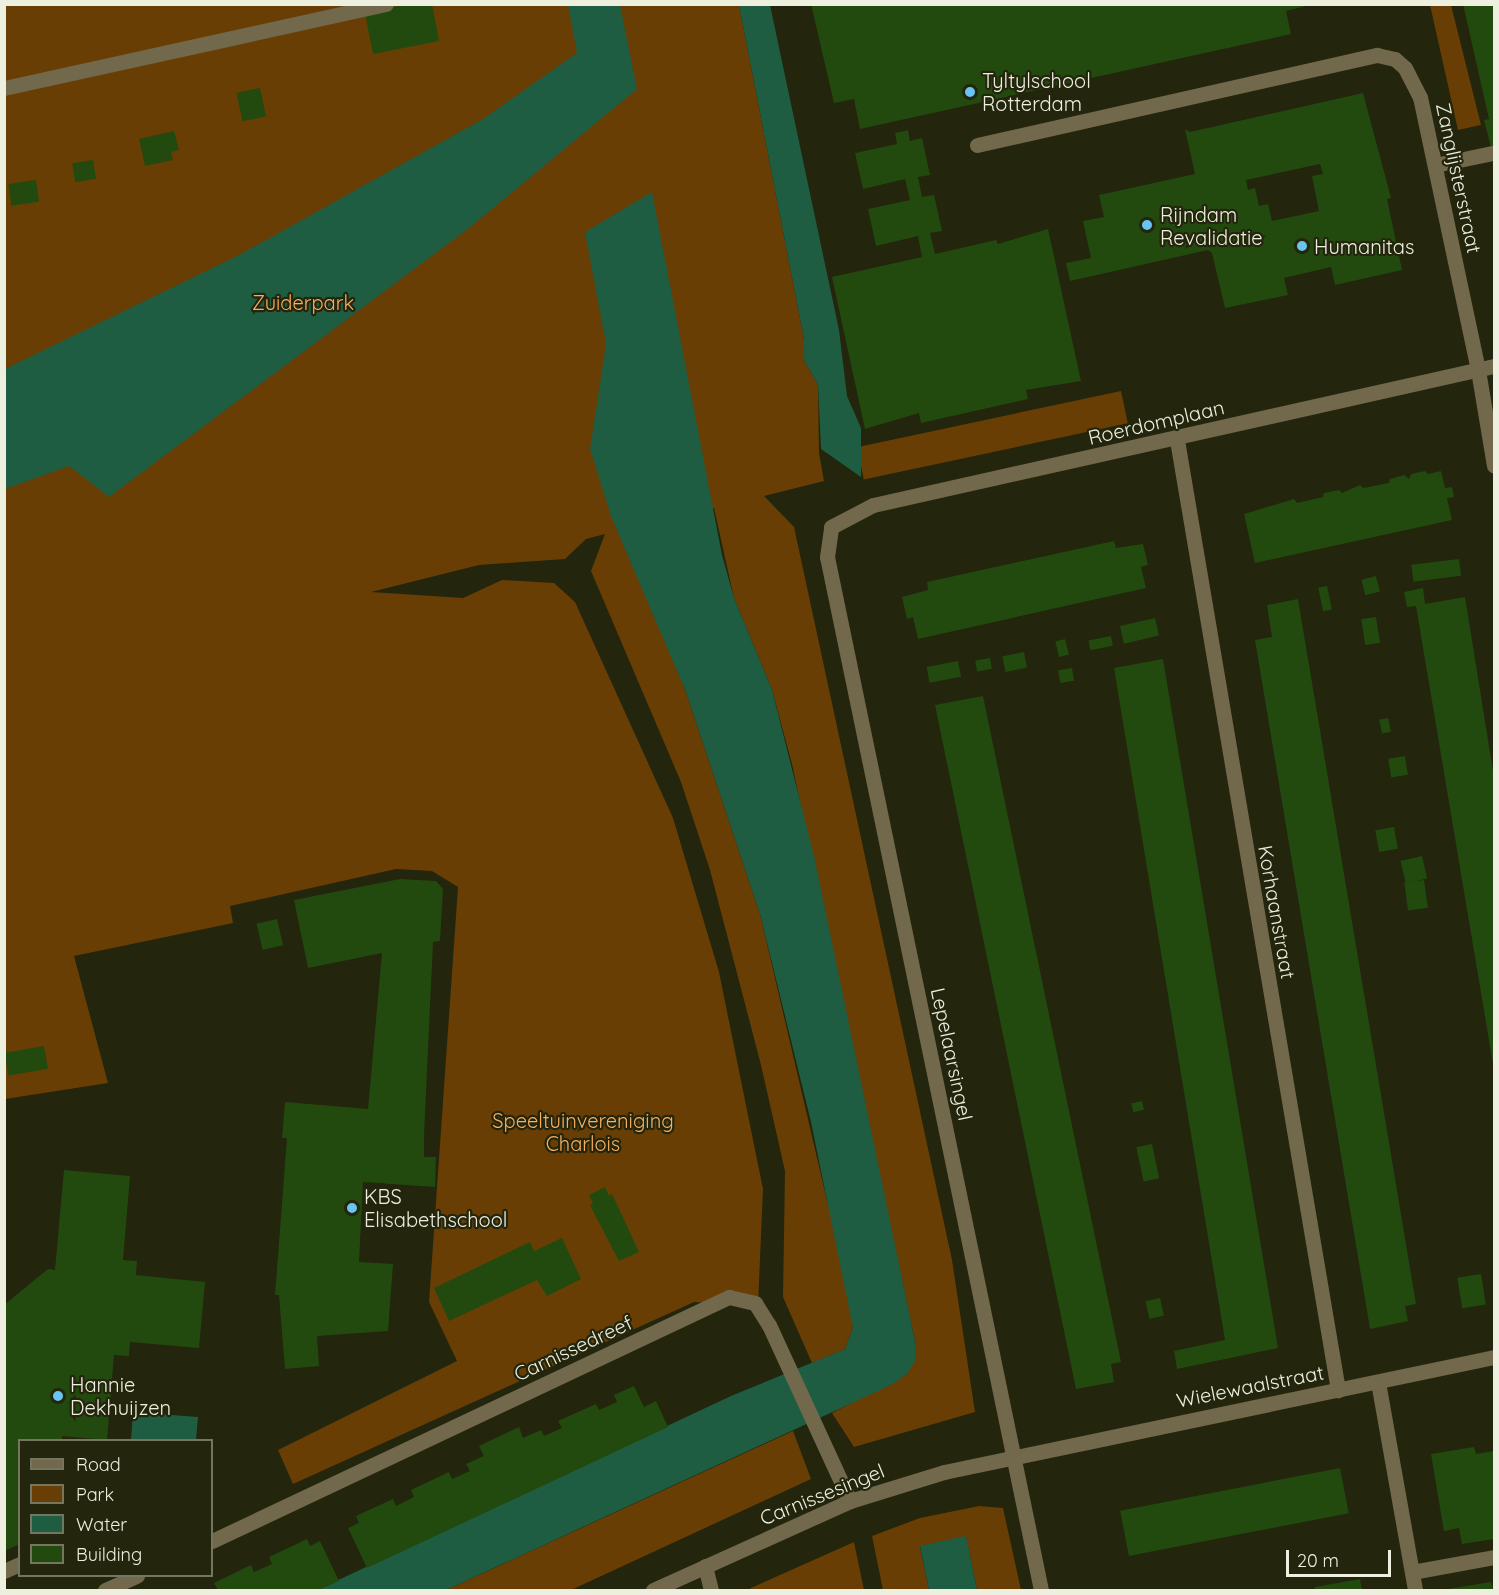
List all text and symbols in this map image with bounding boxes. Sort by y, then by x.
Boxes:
place label: Tyltylschool Rotterdam [982,68,1091,115]
marker: Tyltylschool Rotterdam [963,85,977,99]
street label: Zanglijsterstraat [1431,101,1487,255]
place label: Rijndam Revalidatie [1160,202,1263,249]
marker: Rijndam Revalidatie [1138,216,1156,234]
place label: Humanitas [1314,234,1414,258]
marker: Humanitas [1295,239,1309,253]
park label: Zuiderpark [252,290,354,314]
street label: Roerdomplaan [1086,395,1226,449]
street label: Korhaanstraat [1253,843,1301,981]
street label: Lepelaarsingel [926,985,978,1123]
park label: Speeltuinvereniging Charlois [492,1108,674,1155]
place label: KBS Elisabethschool [364,1184,507,1231]
marker: KBS Elisabethschool [345,1201,359,1215]
street label: Carnissedreef [510,1310,636,1386]
street label: Wielewaalstraat [1174,1360,1326,1412]
place label: Hannie Dekhuijzen [70,1372,171,1419]
marker: Hannie Dekhuijzen [51,1389,65,1403]
legend [18,1439,213,1577]
text: Road [76,1453,121,1476]
street label: Carnissesingel [756,1458,888,1530]
text: Park [76,1483,114,1506]
text: Water [76,1513,127,1536]
scale bar [1289,1538,1394,1576]
text: Building [76,1543,142,1566]
text: 20 m [1297,1549,1339,1572]

